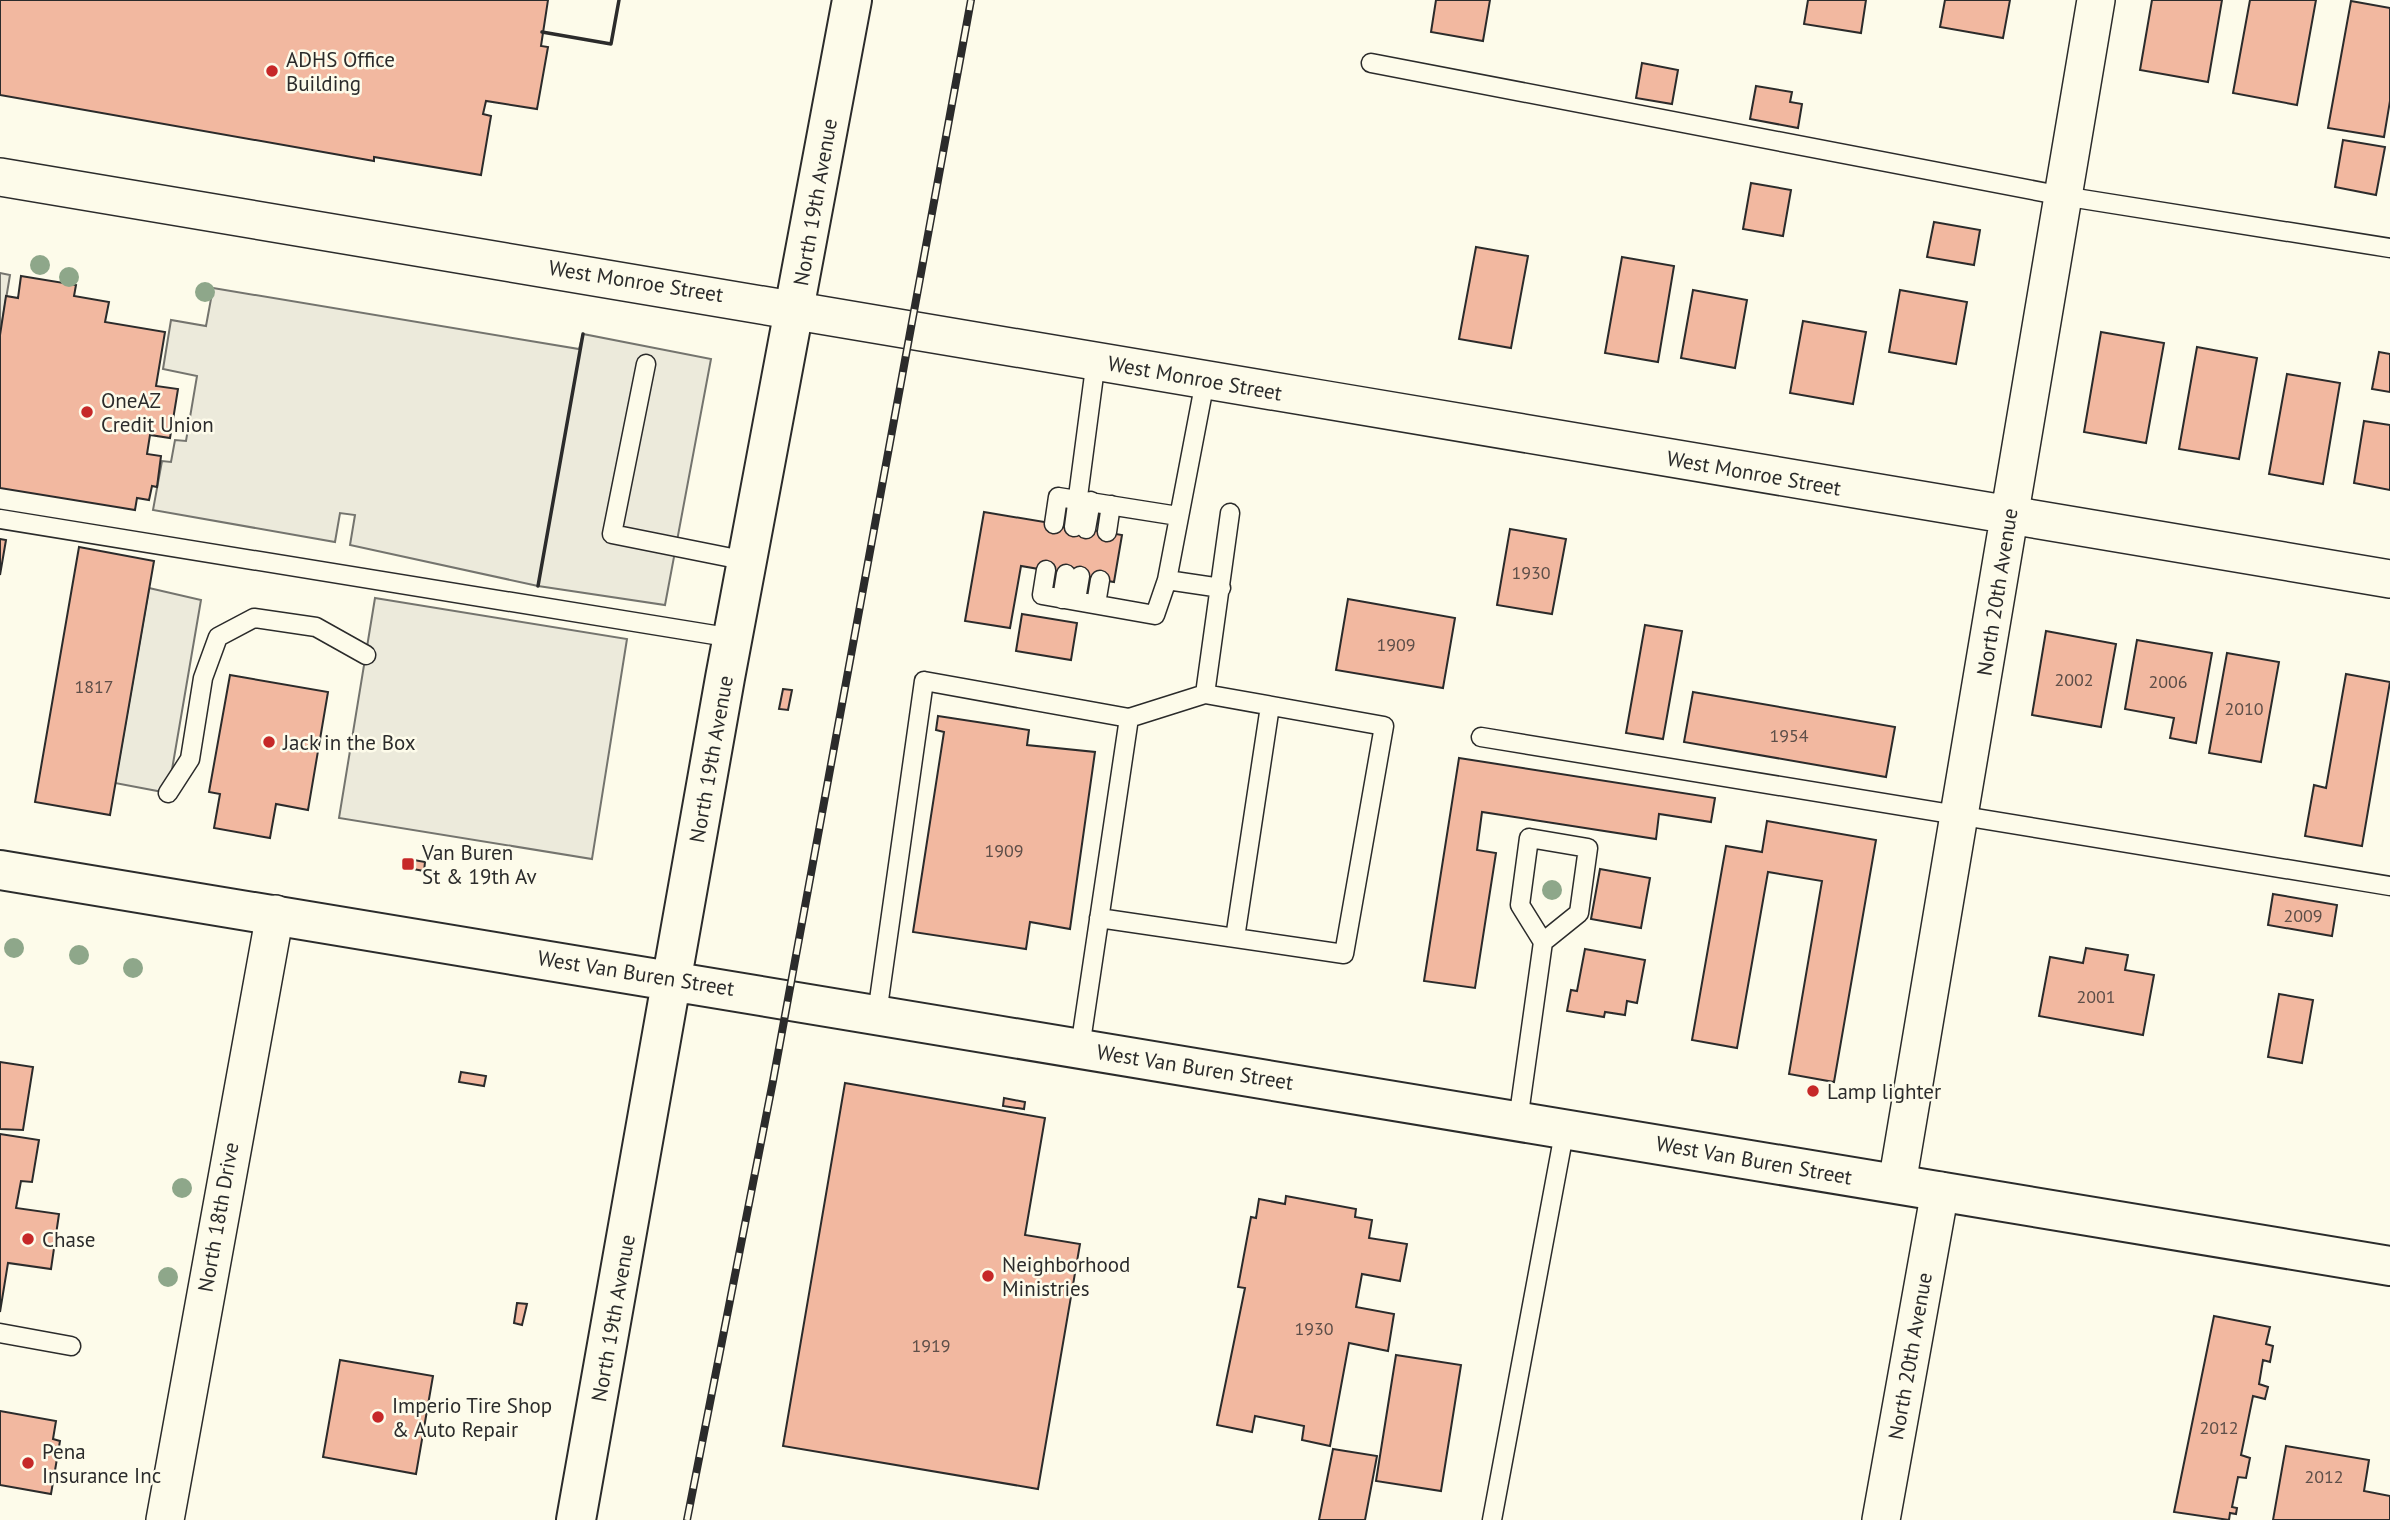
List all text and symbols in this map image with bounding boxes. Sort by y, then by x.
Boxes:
place label: ADHS Office Building [286,46,395,97]
marker: ADHS Office Building [264,63,280,79]
street label: North 19th Avenue [787,116,843,288]
street label: West Monroe Street [547,254,725,308]
street label: West Monroe Street [1106,349,1284,407]
place label: OneAZ Credit Union [101,387,214,438]
marker: OneAZ Credit Union [79,404,95,420]
street label: West Monroe Street [1665,444,1843,502]
street label: North 20th Avenue [1970,506,2024,678]
house number: 1930 [1511,561,1551,584]
house number: 1909 [1376,633,1416,656]
house number: 2002 [2054,668,2094,691]
house number: 2006 [2148,670,2188,693]
street label: North 19th Avenue [683,673,739,845]
house number: 1817 [74,675,114,698]
house number: 2010 [2224,697,2264,720]
house number: 1954 [1769,724,1809,747]
place label: Jack in the Box [282,729,416,756]
marker: Jack in the Box [261,734,277,750]
place label: Van Buren St & 19th Av [421,839,537,890]
house number: 1909 [984,839,1024,862]
marker: Van Buren St & 19th Av [400,856,416,872]
house number: 2009 [2283,904,2323,927]
street label: West Van Buren Street [536,944,736,1002]
house number: 2001 [2076,985,2116,1008]
street label: West Van Buren Street [1095,1038,1295,1096]
place label: Lamp lighter [1827,1078,1941,1105]
marker: Lamp lighter [1805,1083,1821,1099]
street label: West Van Buren Street [1654,1129,1854,1191]
street label: North 18th Drive [192,1140,244,1294]
place label: Chase [42,1226,95,1253]
marker: Chase [20,1231,36,1247]
street label: North 19th Avenue [585,1232,641,1404]
place label: Neighborhood Ministries [1002,1251,1130,1302]
marker: Neighborhood Ministries [980,1268,996,1284]
street label: North 20th Avenue [1882,1270,1938,1442]
house number: 1930 [1294,1317,1334,1340]
house number: 1919 [911,1334,951,1357]
place label: Imperio Tire Shop & Auto Repair [392,1392,552,1443]
marker: Imperio Tire Shop & Auto Repair [370,1409,386,1425]
house number: 2012 [2199,1416,2239,1439]
place label: Pena Insurance Inc [42,1438,161,1489]
marker: Pena Insurance Inc [20,1455,36,1471]
house number: 2012 [2304,1465,2344,1488]

